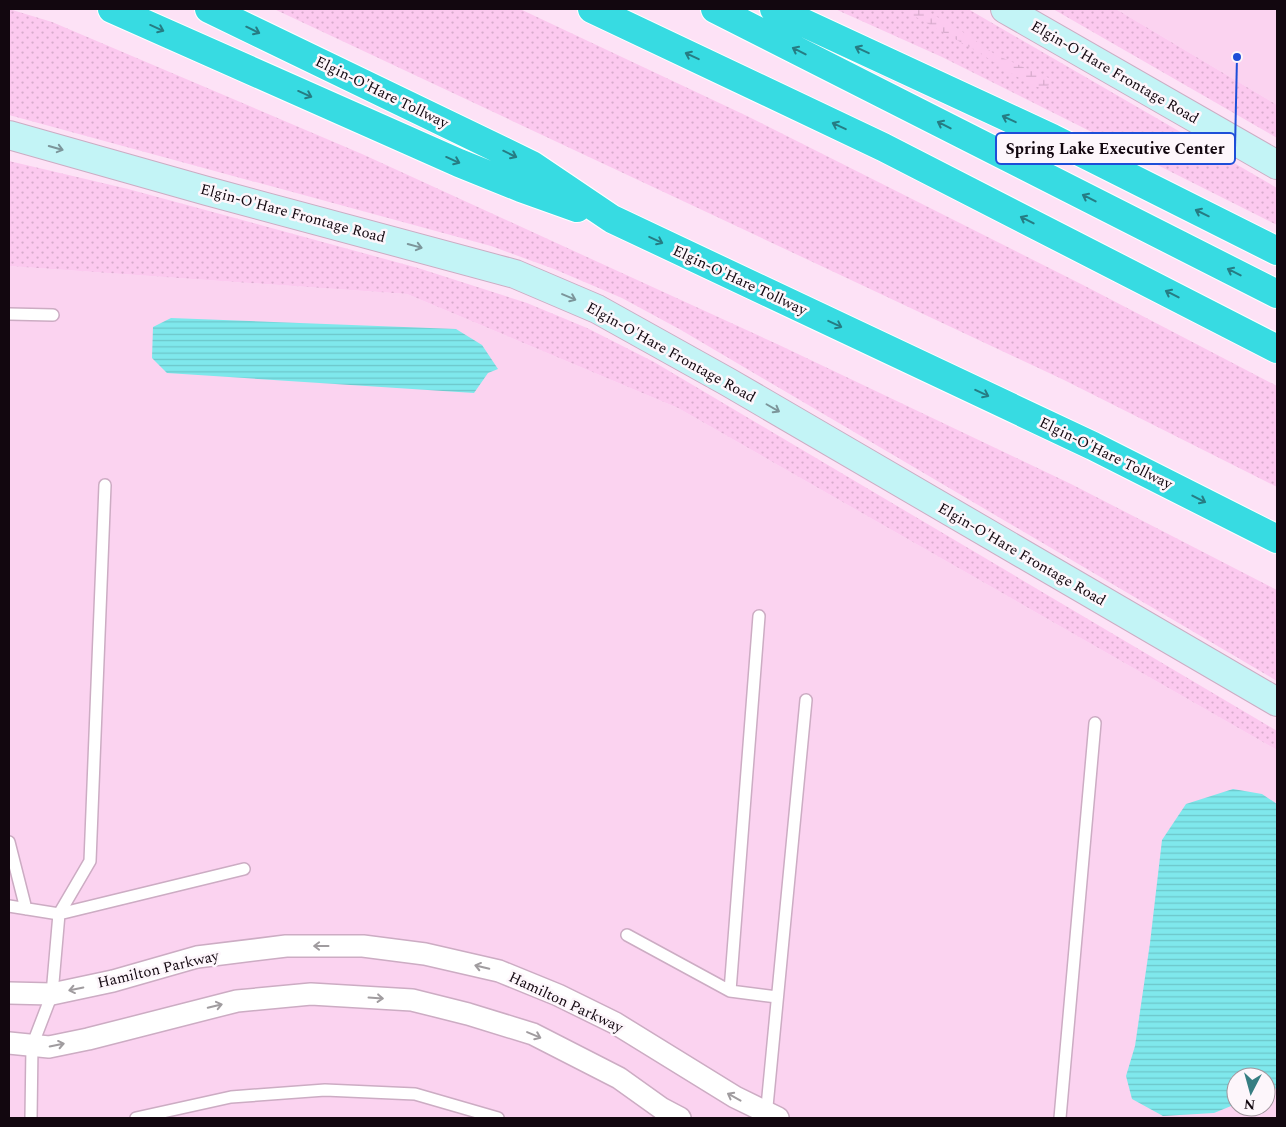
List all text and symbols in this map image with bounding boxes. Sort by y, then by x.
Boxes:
street label: Elgin-O'Hare Frontage Road [1026,15,1203,130]
one-way arrow [149,23,164,33]
one-way arrow [245,26,260,35]
one-way arrow [855,44,870,54]
one-way arrow [792,46,807,55]
street label: Elgin-O'Hare Tollway [311,50,453,135]
one-way arrow [685,51,700,61]
one-way arrow [297,89,312,99]
one-way arrow [1002,113,1017,123]
one-way arrow [937,120,952,129]
one-way arrow [832,121,847,130]
callout: Spring Lake Executive Center [996,133,1235,164]
text: Spring Lake Executive Center [1005,137,1225,161]
one-way arrow [47,144,63,153]
one-way arrow [502,149,517,159]
one-way arrow [445,155,460,165]
street label: Elgin-O'Hare Frontage Road [198,178,388,249]
one-way arrow [1082,193,1097,202]
one-way arrow [1195,208,1210,217]
one-way arrow [1020,215,1035,224]
one-way arrow [648,236,663,245]
street label: Elgin-O'Hare Tollway [669,239,811,322]
one-way arrow [407,242,423,251]
one-way arrow [1227,267,1242,276]
one-way arrow [1165,289,1180,298]
one-way arrow [561,293,576,303]
street label: Elgin-O'Hare Frontage Road [582,296,760,409]
one-way arrow [827,320,842,330]
one-way arrow [974,389,989,399]
one-way arrow [765,404,779,414]
street label: Elgin-O'Hare Tollway [1035,411,1177,496]
one-way arrow [1191,494,1206,504]
street label: Elgin-O'Hare Frontage Road [933,497,1110,612]
one-way arrow [313,941,330,951]
street label: Hamilton Parkway [95,944,222,995]
one-way arrow [474,962,490,971]
street label: Hamilton Parkway [505,966,628,1039]
one-way arrow [69,985,85,994]
one-way arrow [368,994,384,1003]
one-way arrow [206,1001,222,1010]
one-way arrow [526,1031,541,1040]
one-way arrow [49,1040,65,1049]
north arrow [1226,1067,1276,1117]
one-way arrow [728,1091,742,1101]
text: N [1243,1093,1256,1115]

